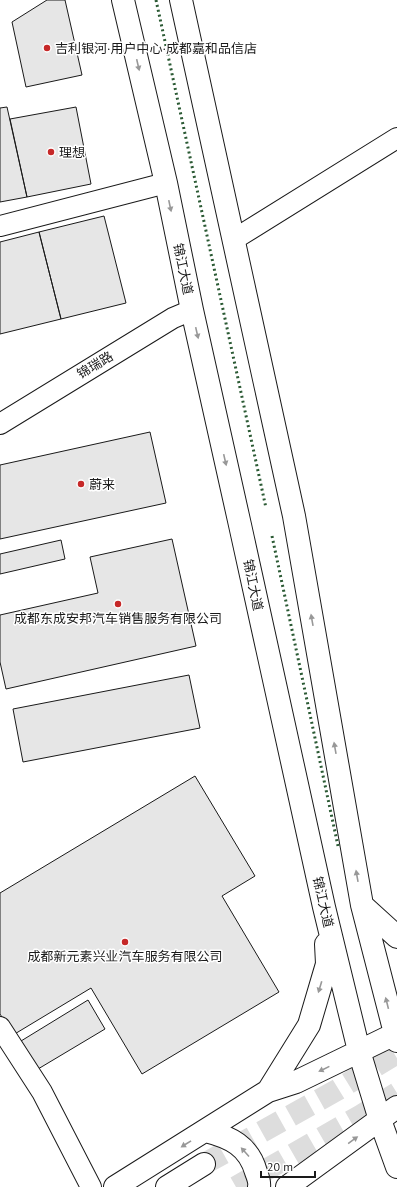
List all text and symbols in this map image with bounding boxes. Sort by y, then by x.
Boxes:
place label: 吉利银河·用户中心·成都嘉和品信店 [55,40,257,57]
marker: 吉利银河·用户中心·成都嘉和品信店 [42,43,52,53]
one-way arrow [136,59,142,71]
place label: 理想 [59,144,85,161]
marker: 理想 [46,147,56,157]
one-way arrow [168,200,174,212]
street label: 锦江大道 [169,242,197,296]
one-way arrow [194,327,200,339]
street label: 锦瑞路 [74,348,116,382]
one-way arrow [223,454,229,466]
place label: 蔚来 [89,476,115,493]
marker: 蔚来 [76,479,86,489]
street label: 锦江大道 [239,558,267,612]
marker: 成都东成安邦汽车销售服务有限公司 [113,599,123,609]
place label: 成都东成安邦汽车销售服务有限公司 [14,610,222,627]
one-way arrow [309,614,315,626]
one-way arrow [331,742,337,754]
one-way arrow [354,870,360,882]
street label: 锦江大道 [309,875,337,929]
marker: 成都新元素兴业汽车服务有限公司 [120,937,130,947]
place label: 成都新元素兴业汽车服务有限公司 [27,948,223,965]
one-way arrow [317,981,323,993]
one-way arrow [384,997,390,1009]
one-way arrow [318,1065,330,1072]
one-way arrow [347,1136,358,1144]
one-way arrow [180,1140,192,1147]
one-way arrow [240,1147,250,1157]
scale bar [261,1153,315,1179]
text: 20 m [267,1159,293,1174]

